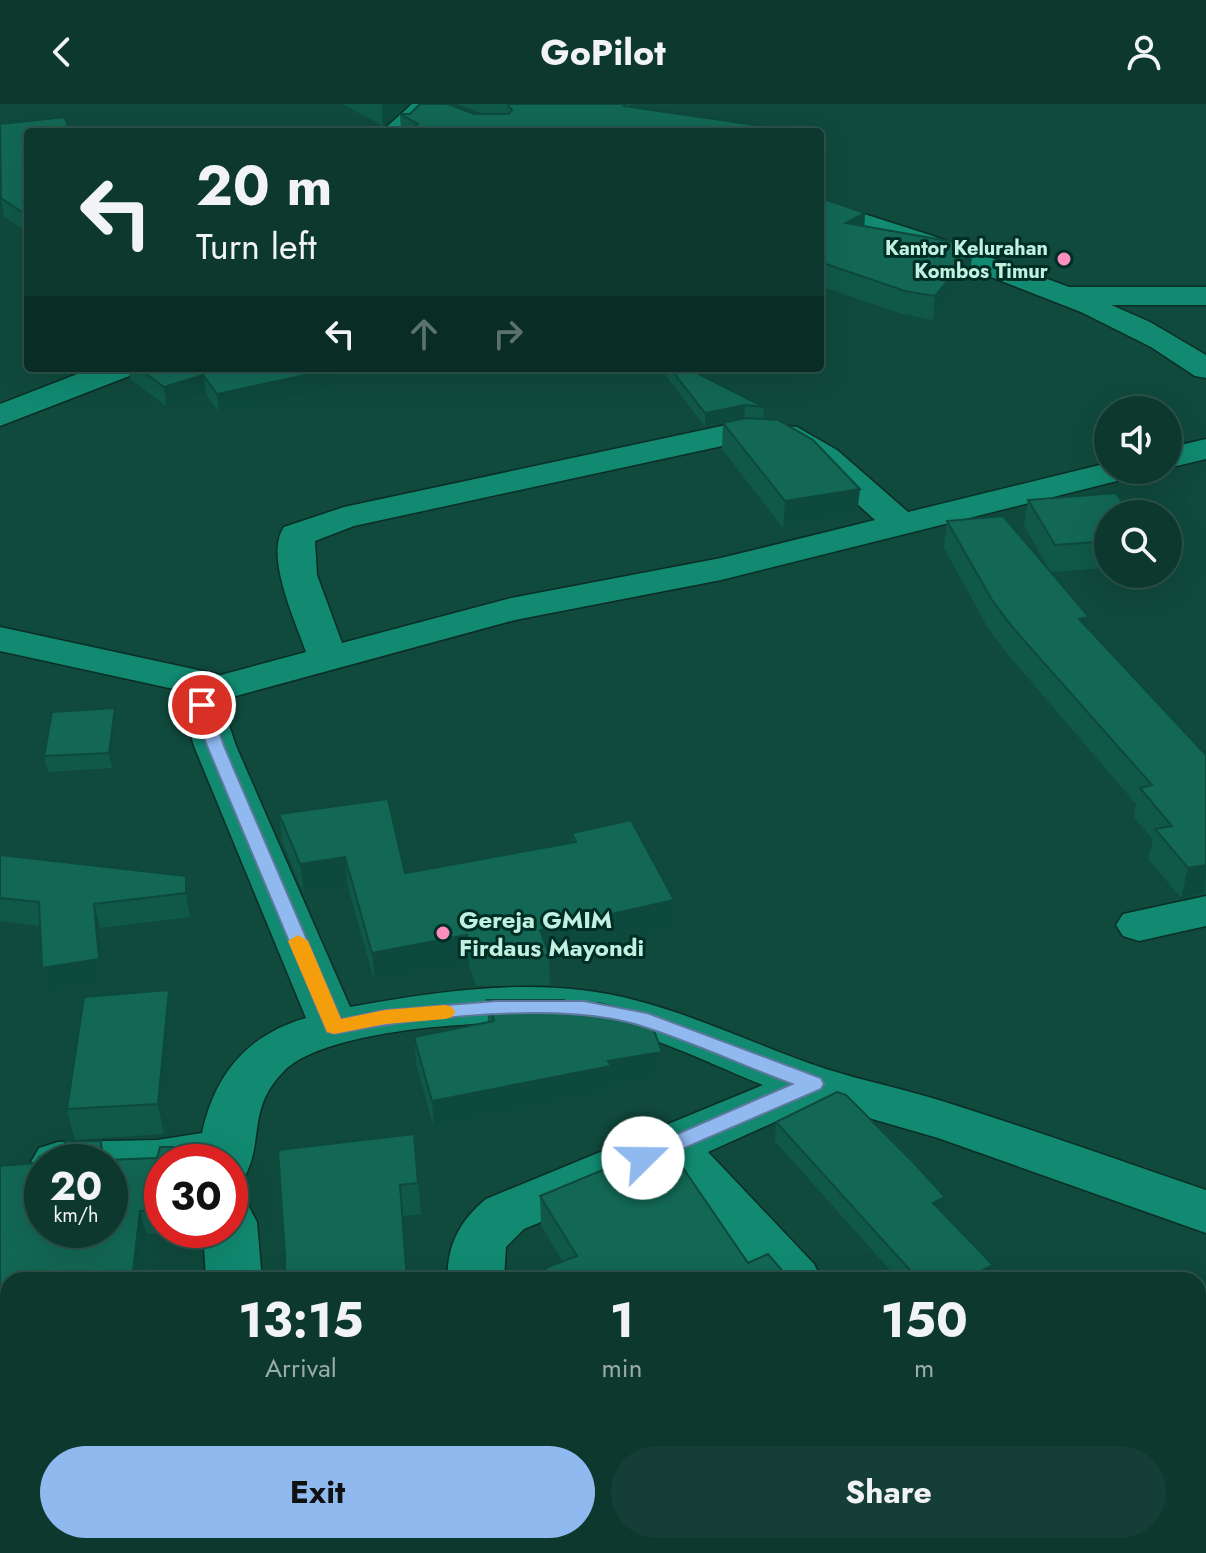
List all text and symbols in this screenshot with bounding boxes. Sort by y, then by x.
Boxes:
text: GoPilot [540,26,666,78]
icon: back [40,30,84,74]
icon: person [1122,30,1166,74]
text: 20 m [196,145,333,226]
icon: left [64,160,168,264]
text: Turn left [196,220,317,272]
place label: Kantor Kelurahan Kombos Timur [885,234,1049,286]
marker: Kantor Kelurahan Kombos Timur [1055,250,1073,268]
icon: left [318,312,362,356]
icon: ahead [402,312,446,356]
icon: right [486,312,530,356]
map controls [1094,396,1182,588]
button: sound [1094,396,1182,484]
button: search [1094,500,1182,588]
pin [168,671,236,739]
icon: arrive [180,683,224,727]
place label: Gereja GMIM Firdaus Mayondi [459,902,644,965]
marker: Gereja GMIM Firdaus Mayondi [434,924,452,942]
position arrow [601,1116,685,1200]
speed limit sign: 30 [144,1144,248,1248]
text: 20 [50,1157,102,1215]
text: km/h [53,1201,99,1230]
text: 13:15 [238,1286,363,1355]
text: 1 [610,1286,634,1355]
text: 150 [881,1286,968,1355]
text: Arrival [265,1349,337,1387]
text: min [602,1349,642,1387]
text: m [914,1349,934,1387]
button: Exit [40,1446,595,1538]
button: Share [611,1446,1166,1538]

